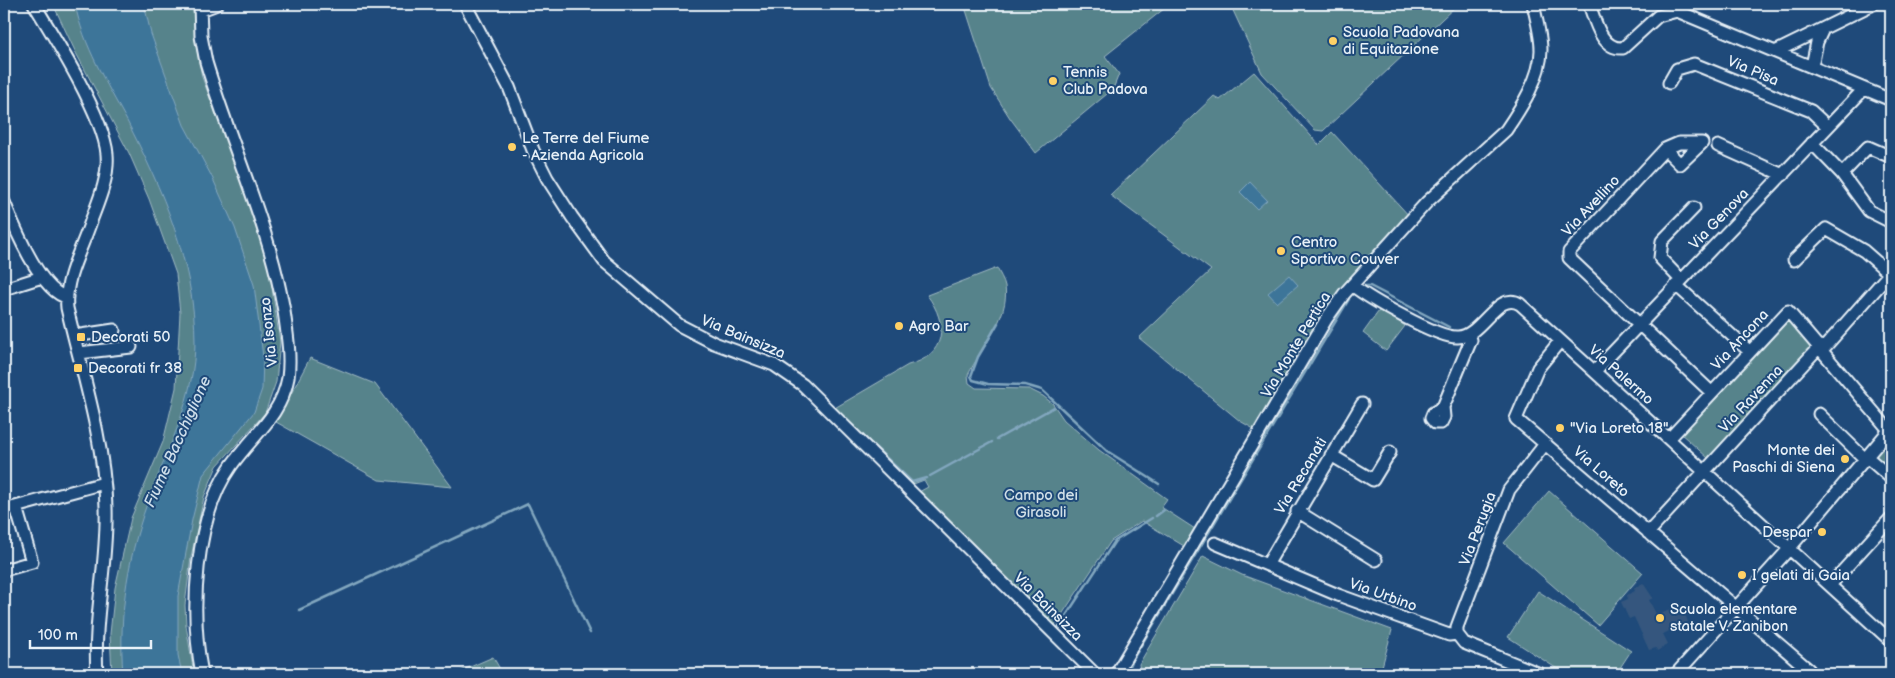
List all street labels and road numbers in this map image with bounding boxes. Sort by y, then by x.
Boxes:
street label: Via Pisa [1724,52,1782,90]
street label: Via Avellino [1558,171,1624,241]
street label: Via Genova [1685,184,1753,254]
street label: Via Monte Pertica [1257,289,1335,401]
street label: Via Isonzo [256,296,282,368]
street label: Via Ancona [1707,306,1773,374]
street label: Via Bainsizza [698,311,788,363]
street label: Via Palermo [1584,341,1658,409]
street label: Via Ravenna [1715,361,1787,437]
street label: Via Recanati [1271,434,1331,518]
street label: Via Loreto [1569,442,1633,502]
street label: Via Perugia [1455,489,1501,569]
street label: Via Bainsizza [1010,569,1086,645]
street label: Via Urbino [1347,574,1419,616]

